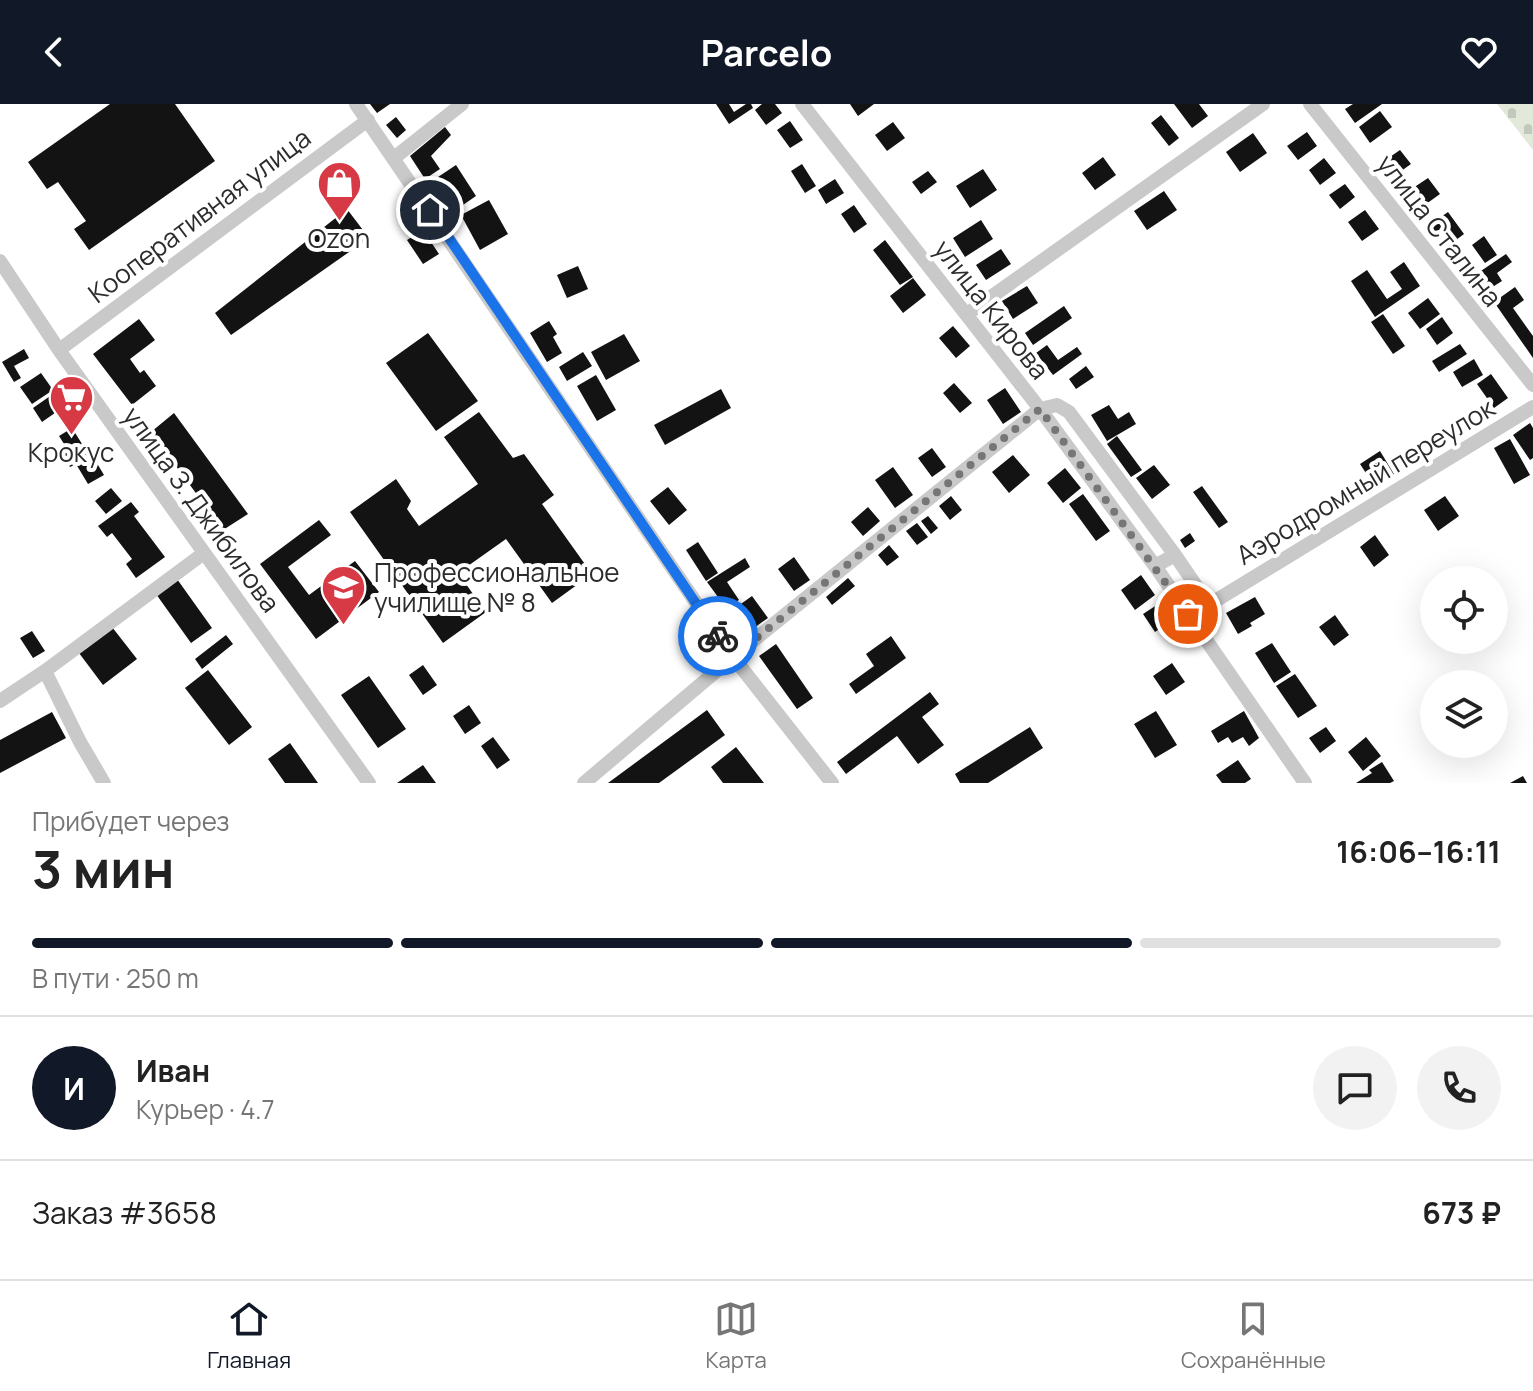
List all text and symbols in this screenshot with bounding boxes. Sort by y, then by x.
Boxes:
text: Parcelo [701,28,832,77]
icon: back [32,30,76,74]
icon: heart [1457,30,1501,74]
street label: Кооперативная улица [80,119,318,311]
street label: улица Сталина [1369,146,1511,314]
shop icon: Ozon [315,159,363,222]
pin [396,176,464,244]
icon: home [408,188,452,232]
place label: Ozon [308,220,370,256]
street label: улица Кирова [926,232,1058,386]
supermarket icon: Крокус [47,373,95,436]
street label: Аэродромный переулок [1229,389,1502,573]
street label: улица З. Джибилова [115,399,289,619]
place label: Крокус [28,434,114,470]
place label: Профессиональное училище № 8 [374,554,619,620]
school or university icon: Профессиональное училище № 8 [319,563,367,626]
map controls [1420,566,1508,758]
button: locate [1420,566,1508,654]
pin [1154,580,1222,648]
icon: bag [1166,592,1210,636]
courier [678,596,758,676]
icon: bike [696,614,740,658]
button: layers [1420,670,1508,758]
text: Прибудет через [32,803,230,839]
text: 16:06–16:11 [1336,831,1501,872]
text: 3 мин [32,833,174,904]
text: В пути · 250 m [32,960,199,996]
button: chat [1313,1046,1397,1130]
button: phone [1417,1046,1501,1130]
text: Иван [136,1050,210,1091]
text: И [63,1068,85,1109]
text: Курьер · 4.7 [136,1091,275,1127]
text: Заказ #3658 [32,1192,217,1233]
text: 673 ₽ [1422,1192,1501,1233]
tab: Главная [207,1297,291,1375]
tab: Карта [705,1297,767,1375]
tab: Сохранённые [1181,1297,1326,1375]

